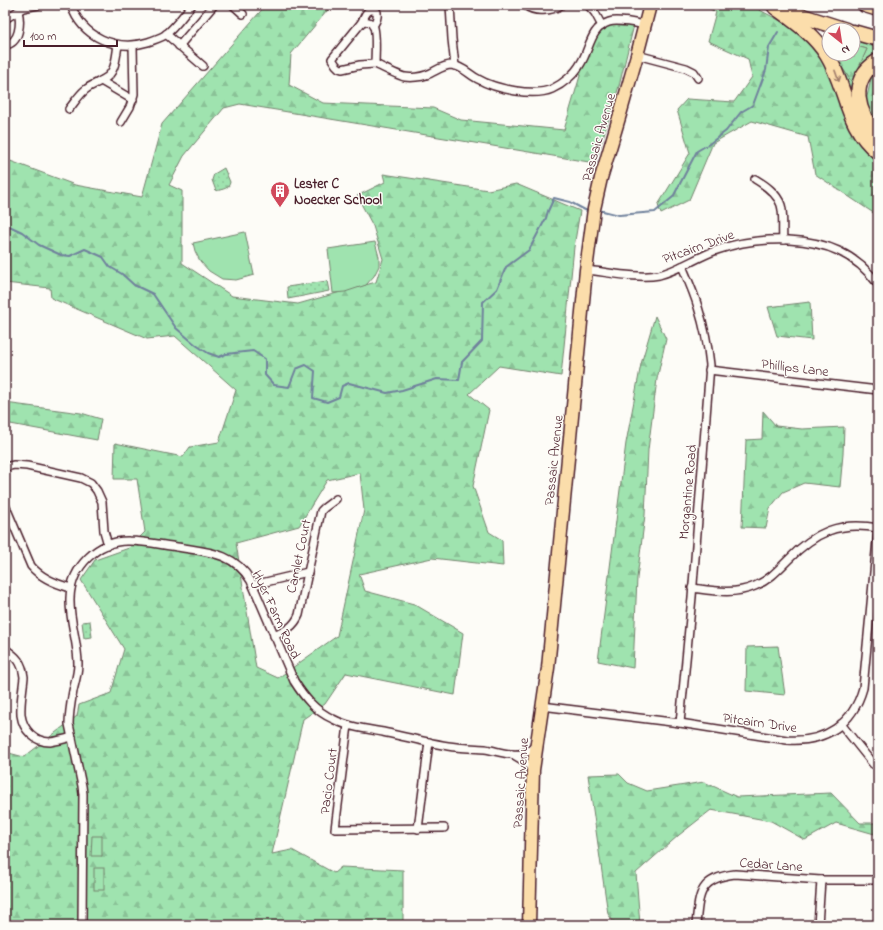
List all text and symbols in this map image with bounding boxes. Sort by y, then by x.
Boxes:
scale bar [24,22,117,48]
north arrow [821,22,861,62]
text: 100 m [30,28,57,46]
text: N [838,41,853,59]
one-way arrow [833,70,841,82]
street label: Passaic Avenue [577,90,622,184]
place label: Lester C Noecker School [294,174,382,211]
building icon: Lester C Noecker School [269,180,291,208]
street label: Pitcairn Drive [660,225,738,270]
street label: Phillips Lane [760,354,830,383]
street label: Passaic Avenue [539,413,570,506]
street label: Morgantine Road [674,444,704,541]
street label: Camlet Court [281,517,318,595]
street label: Hyer Farm Road [245,567,305,663]
street label: Pitcairn Drive [721,708,799,739]
street label: Passaic Avenue [508,736,535,829]
street label: Pacio Court [315,747,344,815]
street label: Cedar Lane [739,853,804,878]

